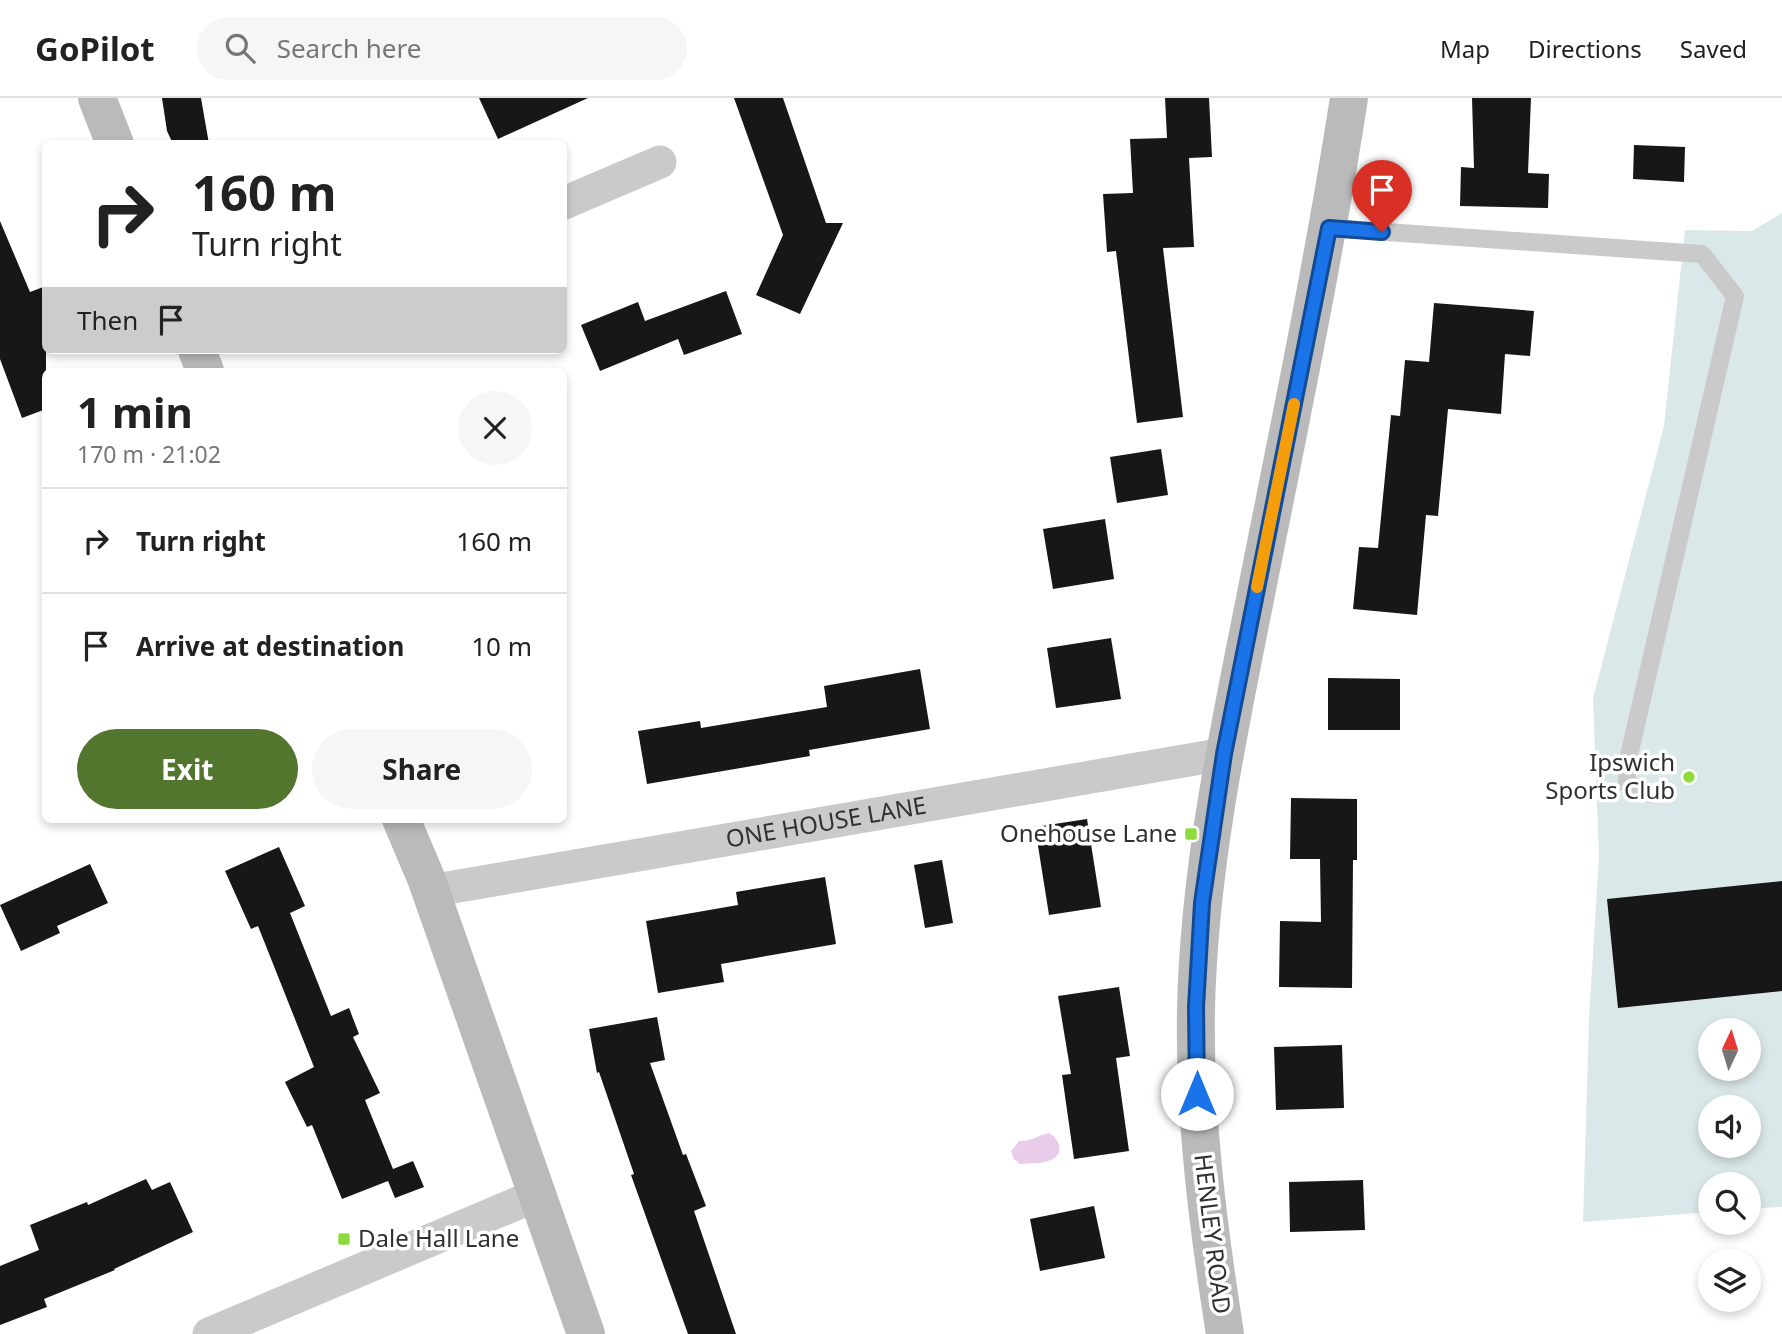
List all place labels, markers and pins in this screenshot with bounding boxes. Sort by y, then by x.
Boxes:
pin [1352,160,1412,232]
place label: Ipswich Sports Club [1545,745,1675,806]
marker: Ipswich Sports Club [1681,769,1697,785]
place label: Onehouse Lane [1000,816,1177,849]
marker: Onehouse Lane [1183,826,1199,842]
place label: Dale Hall Lane [358,1221,519,1254]
marker: Dale Hall Lane [336,1231,352,1247]

